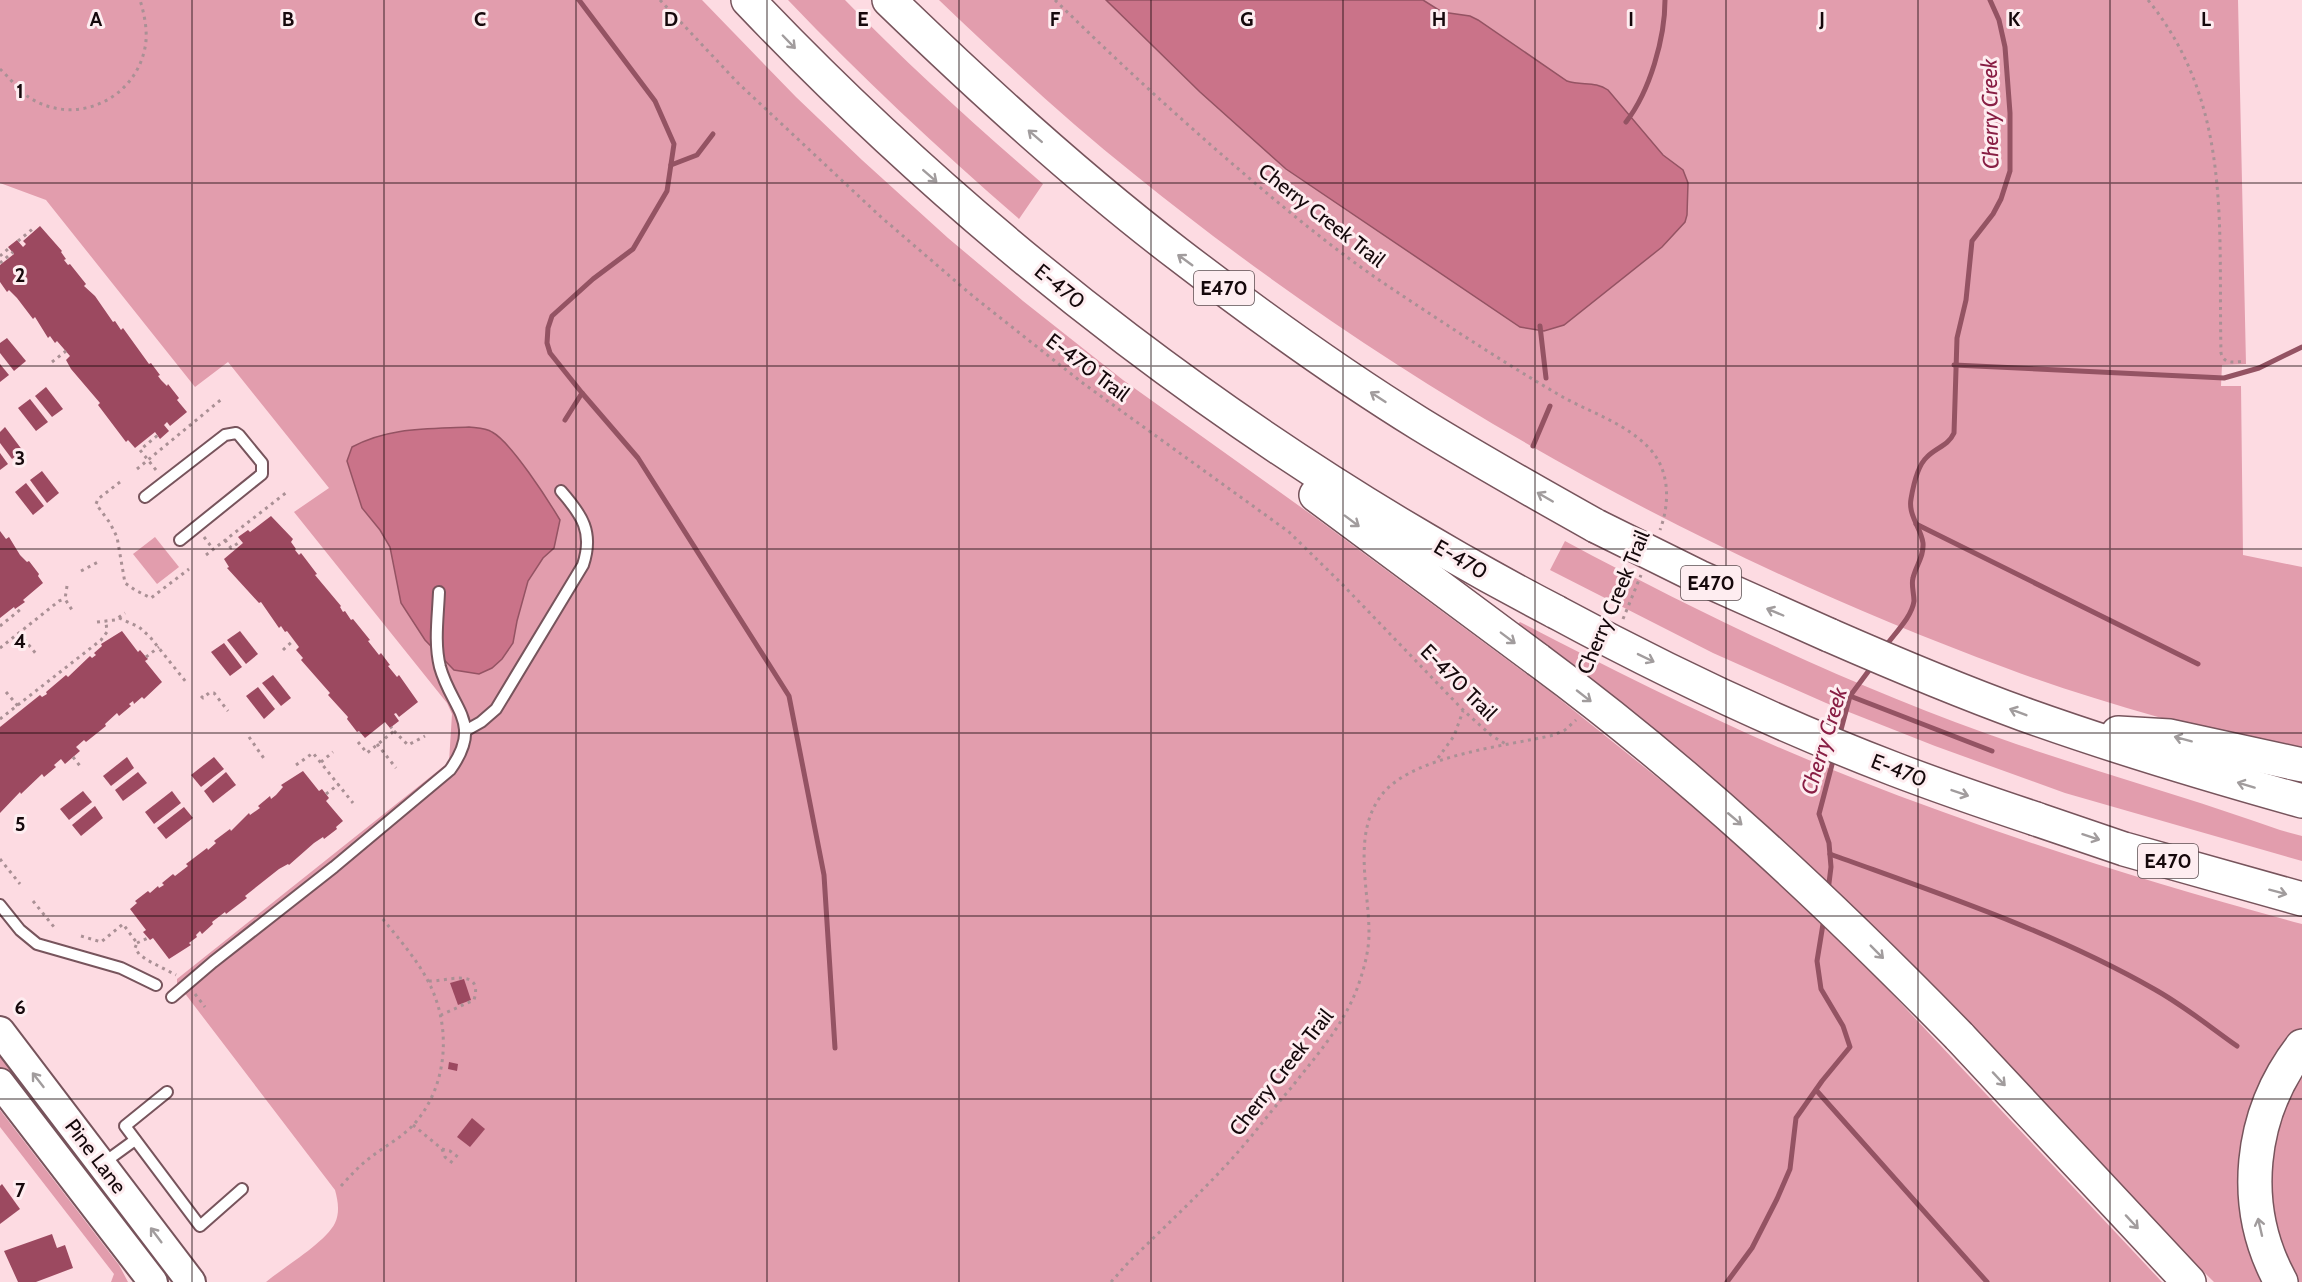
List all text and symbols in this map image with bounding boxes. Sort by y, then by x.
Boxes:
text: A [90,7,103,31]
text: B [282,7,294,31]
text: C [474,7,486,31]
text: D [664,7,678,31]
text: E [857,7,869,31]
text: F [1050,7,1061,31]
text: G [1240,7,1254,31]
text: H [1432,7,1446,31]
text: I [1628,7,1634,31]
text: J [1818,7,1825,31]
text: K [2008,7,2021,31]
text: L [2201,7,2211,31]
one-way arrow [782,34,796,49]
water label: Cherry Creek [1976,58,2004,169]
text: 1 [16,79,24,103]
one-way arrow [1027,129,1042,143]
street label: Cherry Creek Trail [1254,158,1390,272]
one-way arrow [922,169,937,183]
one-way arrow [1178,253,1194,266]
street label: E-470 [1030,258,1090,314]
text: 2 [15,263,25,287]
road number: E470 [1194,271,1254,305]
street label: E-470 Trail [1042,328,1134,406]
one-way arrow [1370,390,1387,403]
text: 3 [15,446,25,470]
one-way arrow [1537,491,1554,503]
one-way arrow [1344,515,1360,527]
street label: Cherry Creek Trail [1571,526,1655,678]
street label: E-470 [1430,534,1492,584]
road number: E470 [1681,566,1741,600]
one-way arrow [1766,606,1785,617]
text: 4 [14,629,26,653]
one-way arrow [1500,632,1516,644]
street label: E-470 Trail [1416,639,1502,725]
one-way arrow [1636,653,1654,665]
water label: Cherry Creek [1795,684,1853,798]
one-way arrow [1576,689,1592,702]
one-way arrow [2009,705,2028,716]
one-way arrow [2174,733,2193,745]
street label: E-470 [1868,748,1930,792]
one-way arrow [2237,779,2256,790]
one-way arrow [1950,788,1969,799]
text: 5 [15,812,25,836]
one-way arrow [1727,813,1743,826]
one-way arrow [2081,833,2100,844]
road number: E470 [2138,844,2198,878]
one-way arrow [2268,887,2287,899]
one-way arrow [1870,945,1885,960]
text: 6 [14,995,26,1019]
street label: Cherry Creek Trail [1224,1004,1338,1140]
one-way arrow [1992,1071,2006,1086]
one-way arrow [32,1072,45,1088]
street label: Pine Lane [60,1114,132,1198]
text: 7 [15,1178,26,1202]
one-way arrow [2125,1214,2139,1229]
one-way arrow [2254,1218,2266,1237]
one-way arrow [150,1228,163,1244]

